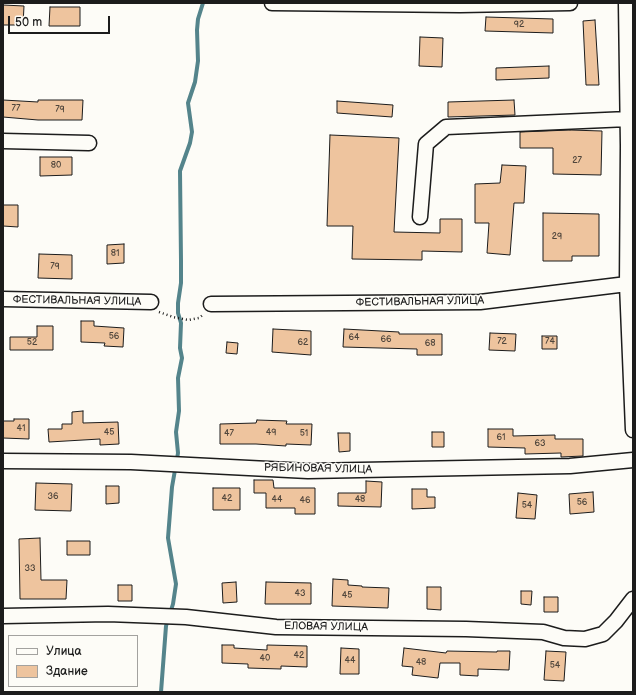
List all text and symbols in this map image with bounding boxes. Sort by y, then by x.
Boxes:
scale bar [10,8,112,34]
text: 50 m [15,15,42,30]
house number: 92 [514,20,524,30]
house number: 77 [12,104,20,114]
house number: 79 [55,105,65,115]
house number: 27 [572,156,582,166]
house number: 80 [51,161,61,171]
house number: 29 [552,232,562,242]
house number: 81 [111,249,119,259]
house number: 79 [50,262,60,272]
street label: ФЕСТИВАЛЬНАЯ УЛИЦА [13,293,141,309]
street label: ФЕСТИВАЛЬНАЯ УЛИЦА [356,294,484,310]
house number: 56 [109,332,119,342]
house number: 64 [349,333,359,343]
house number: 66 [381,335,391,345]
house number: 72 [497,337,507,347]
house number: 74 [545,337,555,347]
house number: 52 [27,338,37,348]
house number: 62 [298,338,308,348]
house number: 68 [425,339,435,349]
house number: 41 [17,424,25,434]
house number: 45 [104,428,114,438]
house number: 49 [266,428,276,438]
house number: 47 [224,429,234,439]
house number: 51 [300,429,308,439]
house number: 61 [497,433,505,443]
house number: 63 [534,439,546,449]
street label: РЯБИНОВАЯ УЛИЦА [264,461,372,477]
house number: 36 [47,492,59,502]
house number: 42 [222,494,232,504]
house number: 44 [272,495,282,505]
house number: 48 [355,495,365,505]
house number: 46 [300,496,310,506]
house number: 56 [577,498,587,508]
house number: 54 [522,501,532,511]
house number: 33 [24,564,36,574]
house number: 43 [294,589,306,599]
house number: 45 [342,591,352,601]
street label: ЕЛОВАЯ УЛИЦА [284,620,368,634]
legend [8,635,138,687]
text: Улица [46,644,82,659]
house number: 42 [294,651,304,661]
house number: 40 [260,654,270,664]
house number: 44 [345,656,355,666]
house number: 48 [416,658,426,668]
house number: 54 [550,661,560,671]
text: Здание [46,664,88,679]

